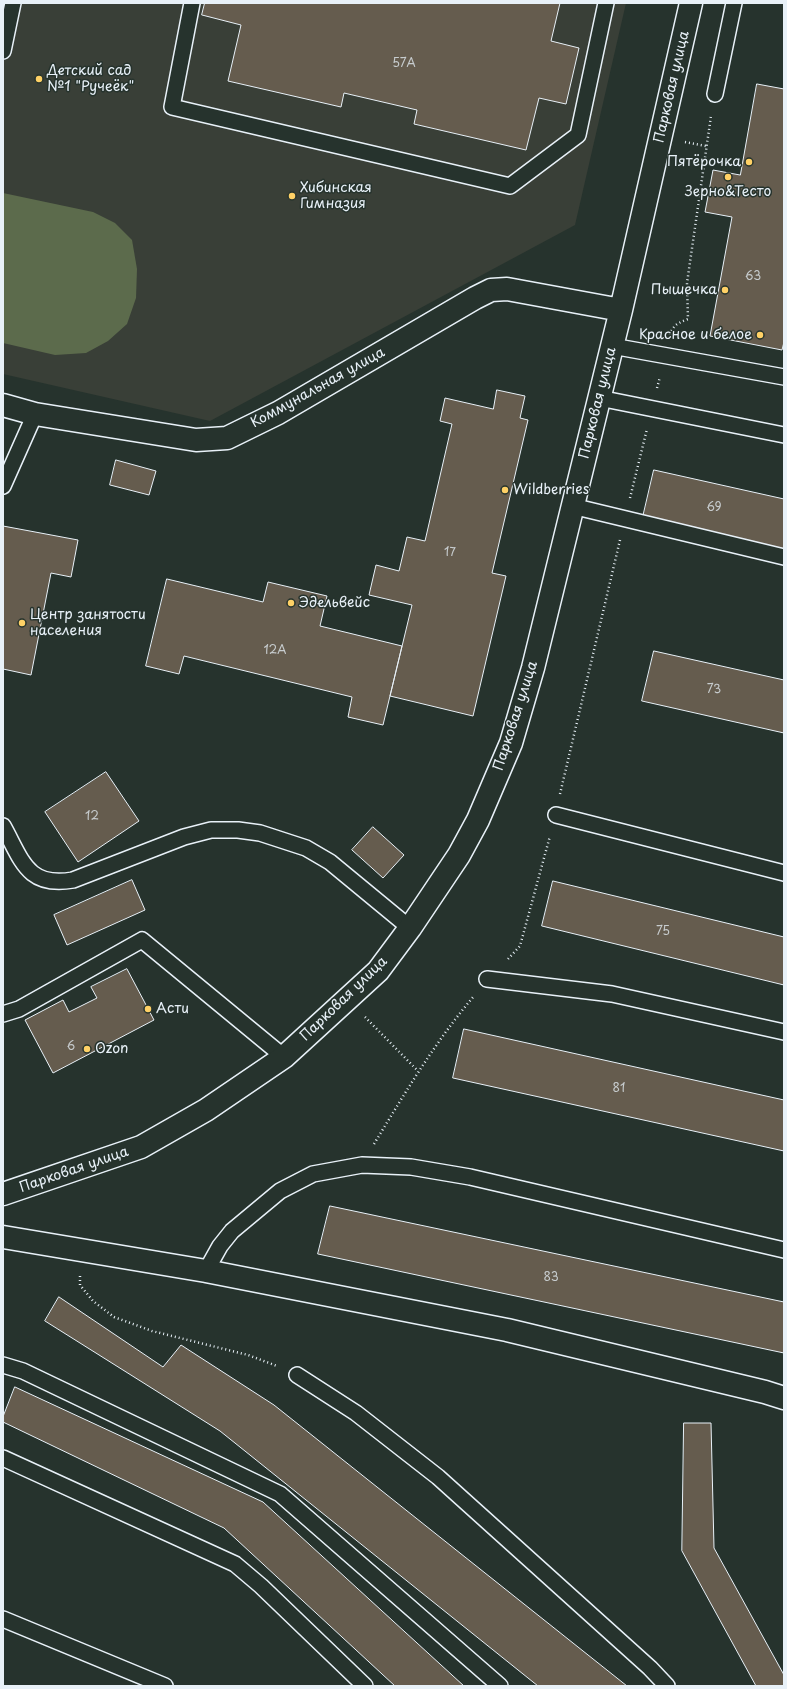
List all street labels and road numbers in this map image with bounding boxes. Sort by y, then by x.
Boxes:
street label: Парковая улица [651,29,693,145]
street label: Коммунальная улица [248,344,388,432]
street label: Парковая улица [576,345,620,461]
street label: Парковая улица [490,659,542,773]
street label: Парковая улица [297,953,391,1045]
street label: Парковая улица [17,1143,131,1197]

